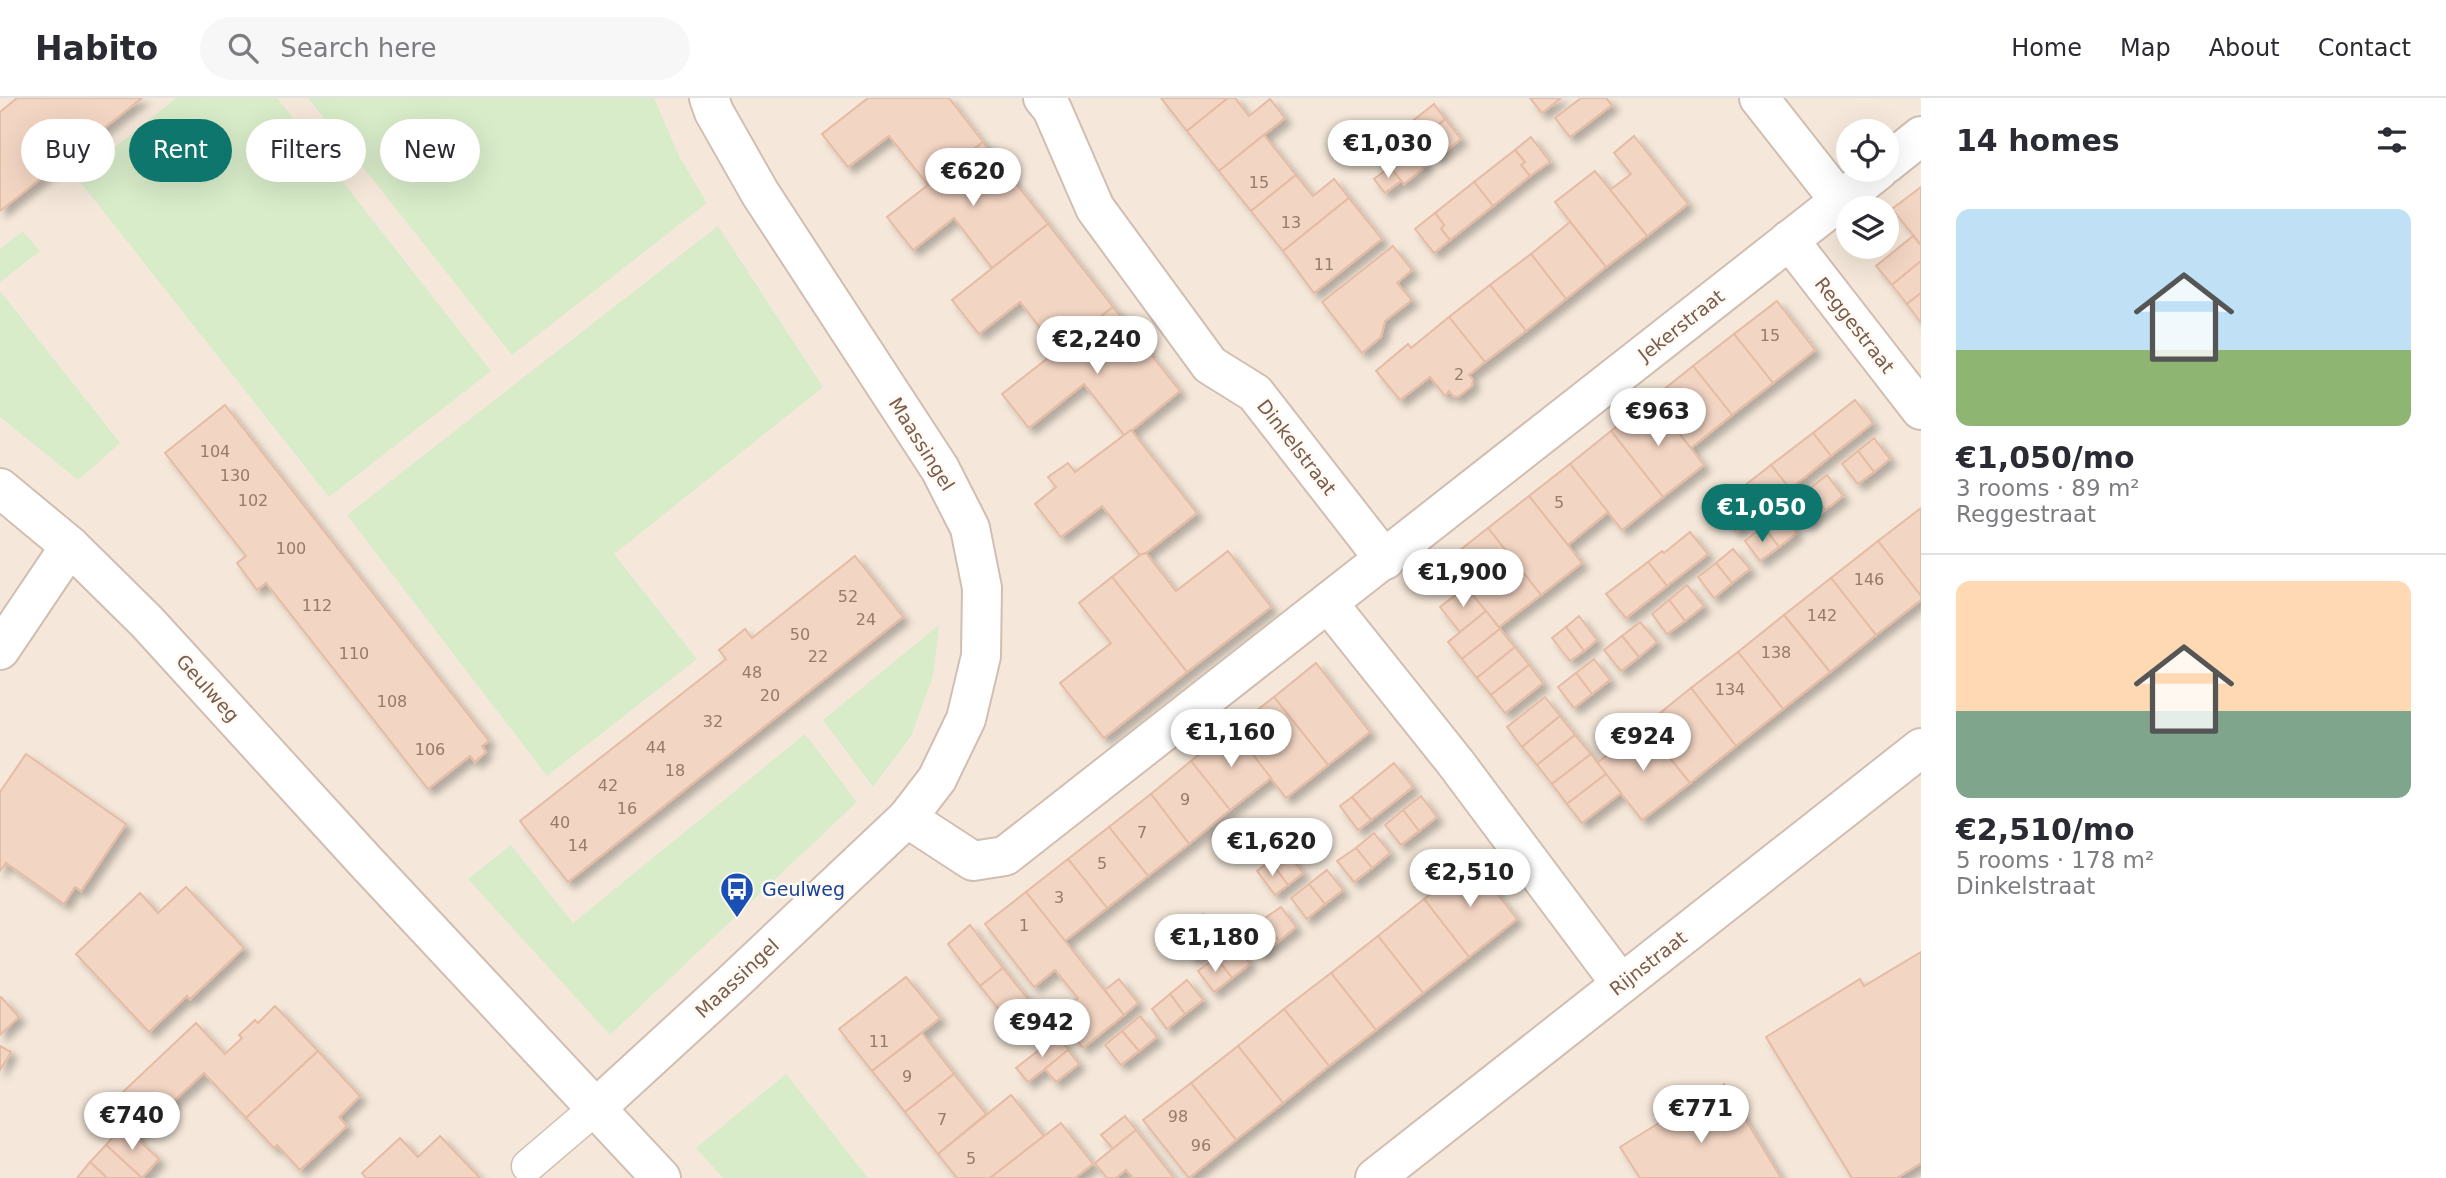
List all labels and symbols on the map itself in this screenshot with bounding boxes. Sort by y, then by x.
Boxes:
pin: €1,030 [1331,120,1445,180]
pin: €620 [932,148,1014,208]
house number: 15 [1249,173,1269,192]
house number: 13 [1281,213,1301,232]
house number: 11 [1314,255,1334,274]
street label: Reggestraat [1811,273,1899,377]
street label: Jekerstraat [1633,285,1728,366]
pin: €2,240 [1040,316,1154,376]
house number: 15 [1760,326,1780,345]
house number: 2 [1454,365,1464,384]
pin: €963 [1617,388,1699,448]
street label: Maassingel [885,393,959,495]
street label: Dinkelstraat [1253,395,1341,499]
house number: 104 [200,442,230,461]
house number: 130 [220,466,250,485]
pin: €1,050 [1705,484,1819,544]
house number: 102 [238,491,268,510]
house number: 5 [1554,493,1564,512]
house number: 100 [276,539,306,558]
pin: €1,900 [1406,550,1520,609]
house number: 146 [1854,570,1884,589]
house number: 52 [838,587,858,606]
house number: 112 [302,596,332,615]
house number: 142 [1807,606,1837,625]
house number: 24 [856,610,876,629]
house number: 50 [790,625,810,644]
house number: 138 [1761,643,1791,662]
house number: 110 [339,644,369,663]
house number: 22 [808,647,828,666]
street label: Geulweg [172,650,244,726]
house number: 48 [742,663,762,682]
house number: 134 [1715,680,1745,699]
house number: 20 [760,686,780,705]
house number: 108 [377,692,407,711]
pin: €1,160 [1174,710,1288,769]
house number: 32 [703,712,723,731]
pin: €924 [1602,714,1684,773]
house number: 44 [646,738,666,757]
house number: 106 [415,740,445,759]
house number: 18 [665,761,685,780]
house number: 42 [598,776,618,795]
house number: 9 [1180,790,1190,809]
house number: 16 [617,799,637,818]
house number: 40 [550,813,570,832]
pin: €1,620 [1215,818,1329,878]
house number: 7 [1137,823,1147,842]
house number: 14 [568,836,588,855]
pin: €2,510 [1413,850,1527,909]
house number: 5 [1097,854,1107,873]
bus stop icon: Geulweg [718,870,756,919]
place label: Geulweg [762,878,845,900]
house number: 3 [1054,888,1064,907]
pin: €1,180 [1158,914,1272,974]
house number: 1 [1019,916,1029,935]
street label: Rijnstraat [1605,926,1691,1000]
street label: Maassingel [691,934,783,1022]
pin: €942 [1001,1000,1083,1059]
house number: 11 [869,1032,889,1051]
house number: 9 [902,1067,912,1086]
pin: €771 [1660,1086,1742,1145]
pin: €740 [91,1093,173,1152]
house number: 98 [1168,1107,1188,1126]
house number: 7 [937,1110,947,1129]
house number: 96 [1191,1136,1211,1155]
house number: 5 [966,1149,976,1168]

